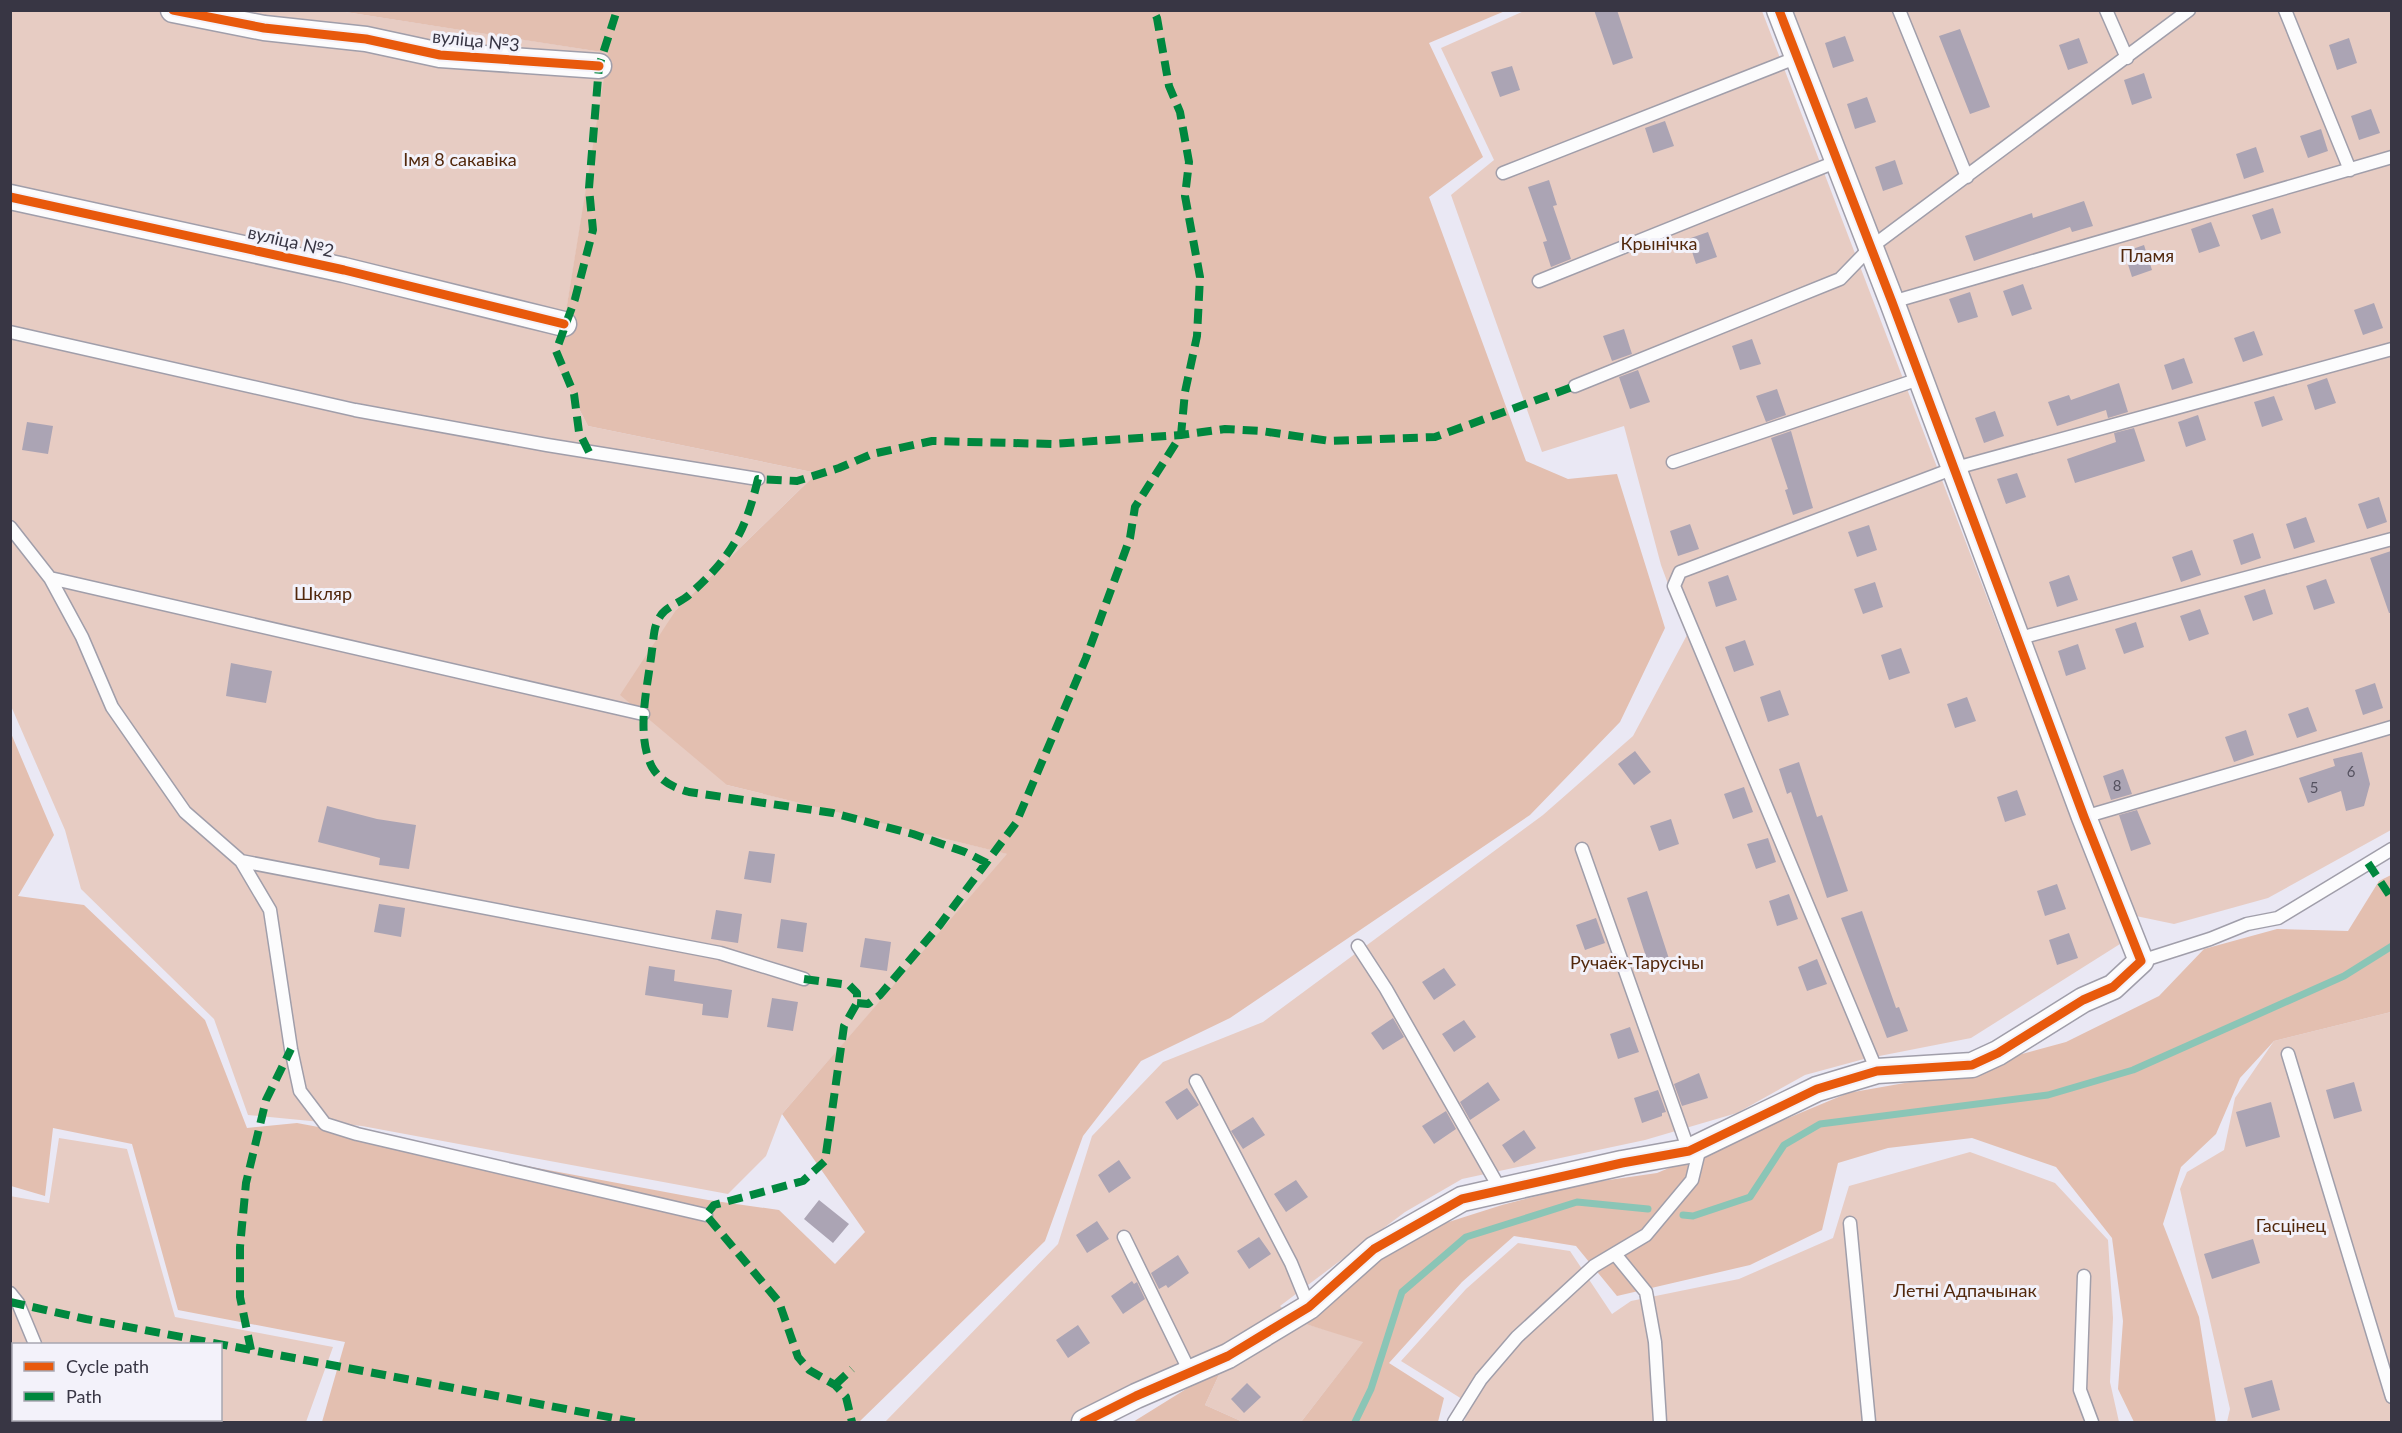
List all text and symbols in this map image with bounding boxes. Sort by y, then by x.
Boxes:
street label: вуліца №3 [431,24,521,56]
park label: Імя 8 сакавіка [403,148,517,170]
street label: вуліца №2 [246,220,336,262]
park label: Крынічка [1621,232,1698,254]
park label: Пламя [2120,244,2174,266]
park label: Шкляр [294,582,352,604]
house number: 6 [2347,762,2356,780]
house number: 8 [2113,776,2121,794]
house number: 5 [2310,778,2318,796]
park label: Ручаёк-Тарусічы [1570,951,1704,973]
park label: Гасцінец [2256,1214,2326,1236]
park label: Летні Адпачынак [1892,1279,2037,1301]
legend [12,1343,222,1421]
text: Cycle path [66,1355,149,1377]
text: Path [66,1385,102,1407]

